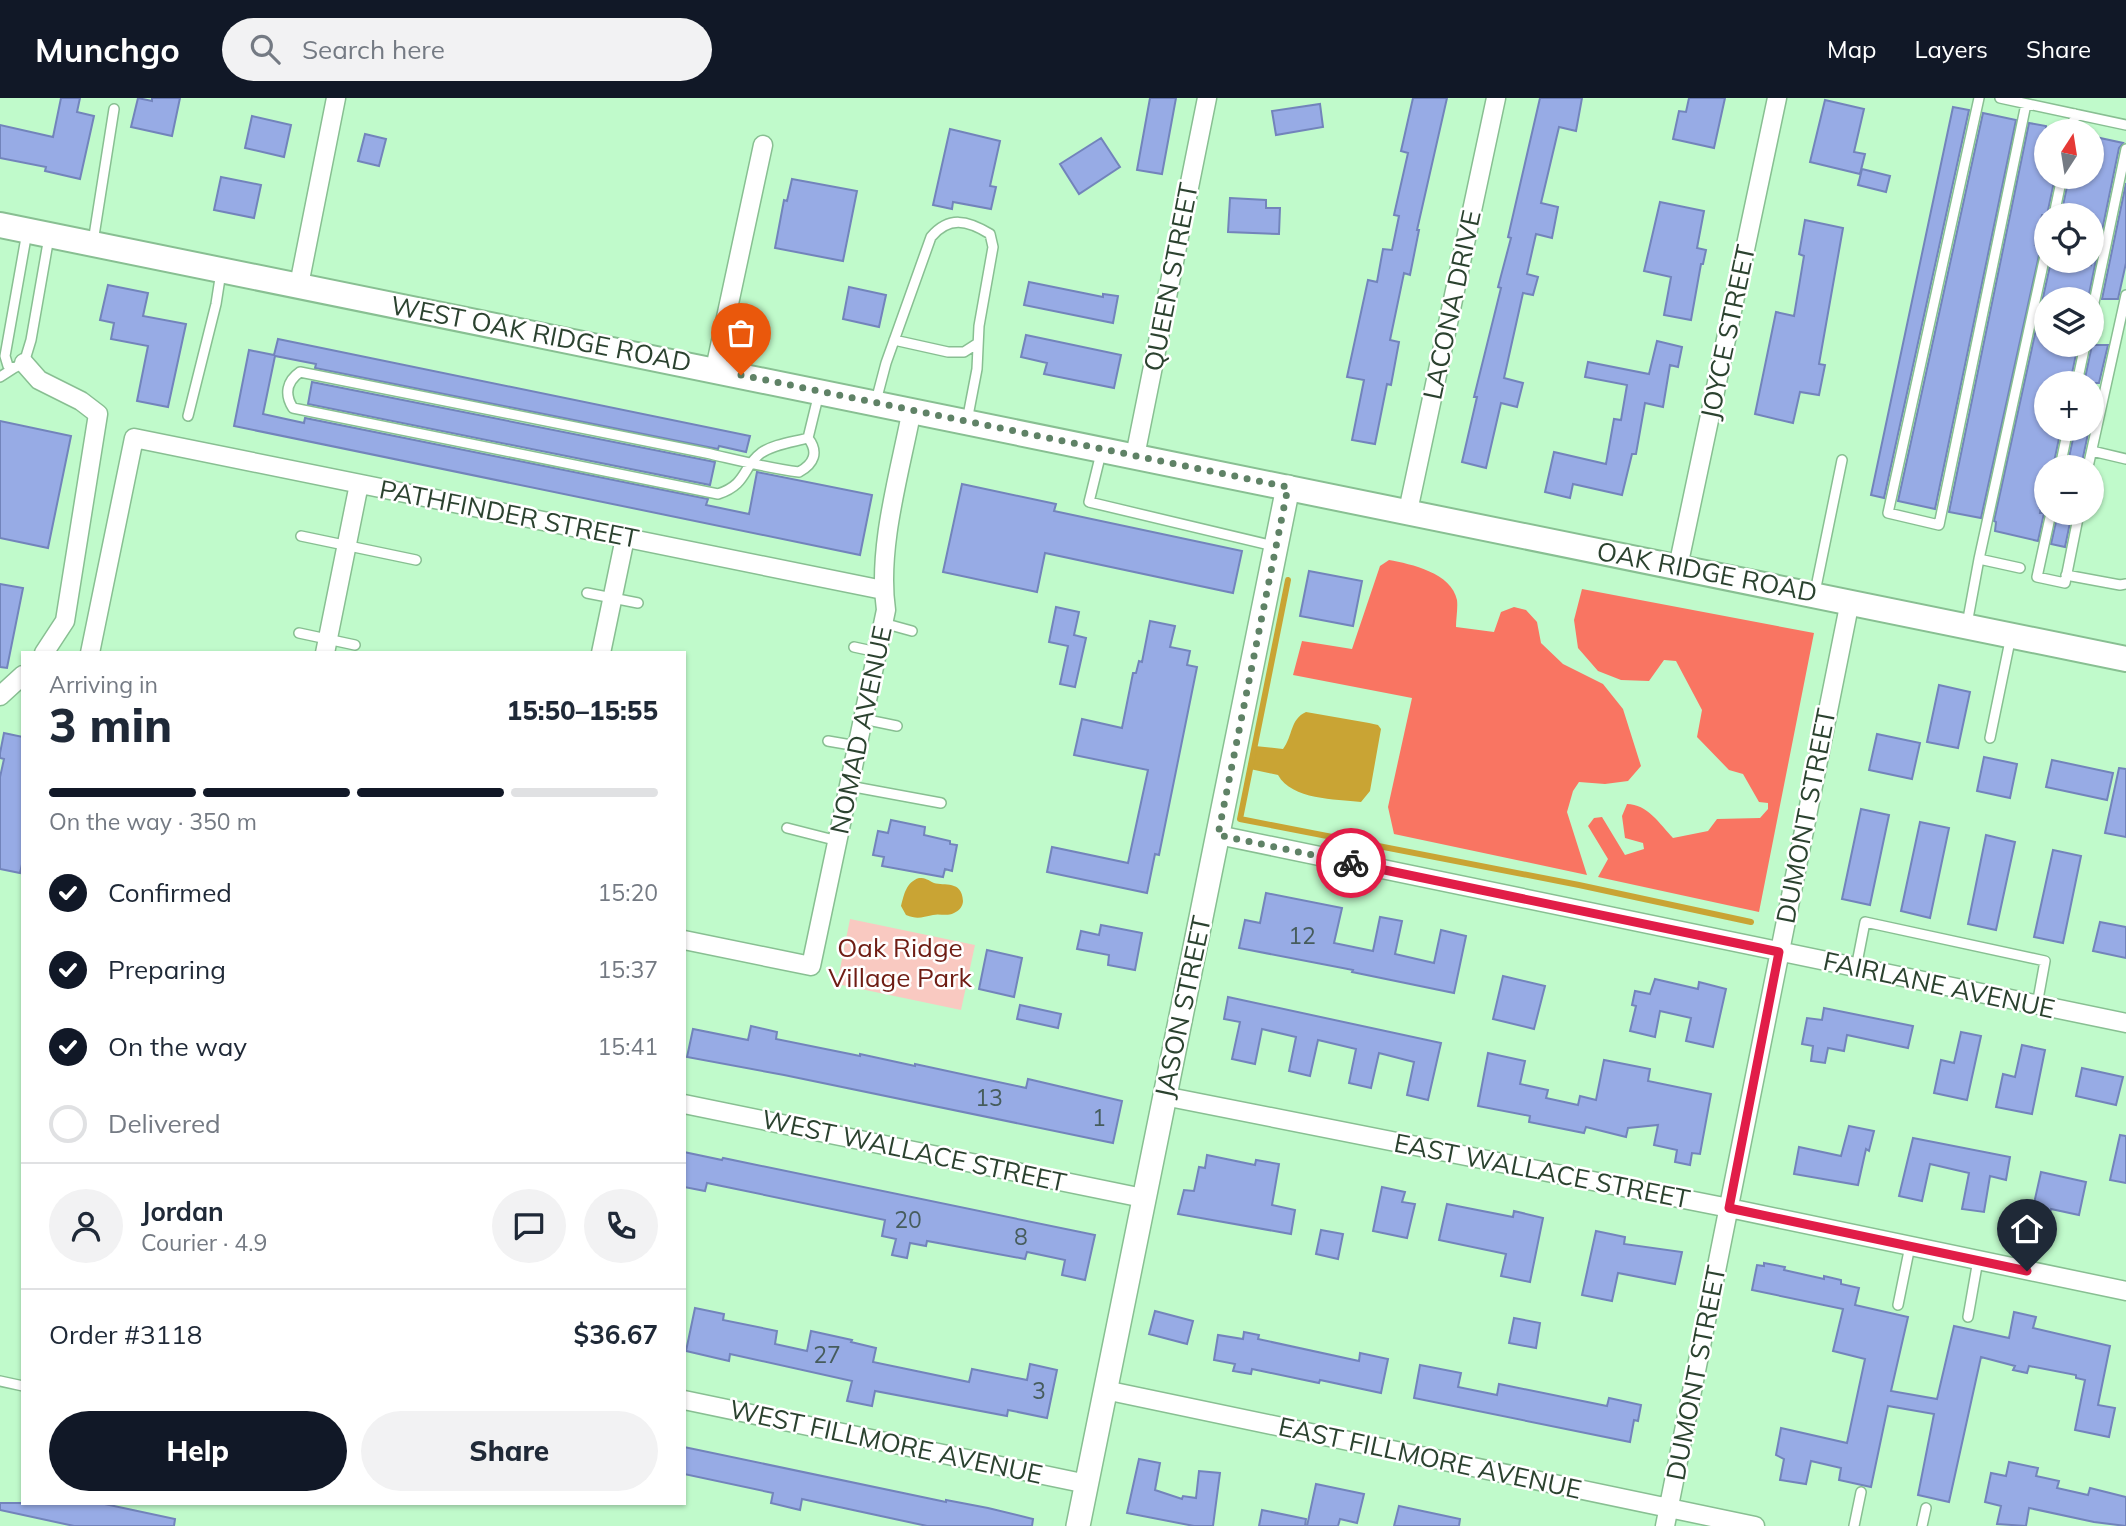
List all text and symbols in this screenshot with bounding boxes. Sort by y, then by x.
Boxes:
search box [222,18,712,81]
text: Munchgo [35,29,180,70]
icon: search [246,30,284,68]
text: Search here [302,33,445,66]
text: Map [1827,34,1876,64]
text: Layers [1914,34,1988,64]
text: Share [2026,34,2091,64]
north arrow [2034,119,2104,189]
map controls [2034,119,2104,525]
street label: QUEEN STREET [1136,180,1205,374]
button: locate [2034,203,2104,273]
street label: LACONA DRIVE [1415,207,1488,403]
street label: JOYCE STREET [1693,241,1762,422]
button: layers [2034,287,2104,357]
street label: WEST OAK RIDGE ROAD [388,288,694,379]
pin [711,303,771,375]
icon: bag [722,314,760,352]
button: + [2034,371,2104,441]
button: − [2034,455,2104,525]
street label: PATHFINDER STREET [377,472,642,555]
street label: OAK RIDGE ROAD [1594,534,1820,609]
street label: NOMAD AVENUE [822,623,899,837]
text: Arriving in [49,670,158,699]
text: 15:50–15:55 [507,694,658,727]
text: 3 min [49,696,172,754]
street label: DUMONT STREET [1768,705,1843,926]
text: On the way · 350 m [49,807,257,836]
courier [1316,828,1386,898]
icon: bike [1332,844,1370,882]
icon: check [49,874,87,912]
text: Confirmed [108,876,232,909]
text: 15:20 [598,878,658,907]
street label: JASON STREET [1147,912,1218,1101]
house number: 12 [1288,921,1316,950]
park label: Oak Ridge Village Park [828,931,972,994]
street label: FAIRLANE AVENUE [1820,944,2058,1025]
icon: check [49,951,87,989]
text: Preparing [108,953,226,986]
text: 15:37 [598,955,658,984]
icon: check [49,1028,87,1066]
text: On the way [108,1030,247,1063]
text: 15:41 [598,1032,658,1061]
house number: 13 [975,1083,1003,1112]
street label: WEST WALLACE STREET [759,1102,1070,1199]
house number: 1 [1092,1103,1106,1132]
text: Delivered [108,1107,221,1140]
street label: EAST WALLACE STREET [1391,1126,1693,1215]
button: person [49,1189,123,1263]
button: chat [492,1189,566,1263]
button: phone [584,1189,658,1263]
text: Jordan [141,1195,224,1228]
pin [1997,1199,2057,1271]
house number: 20 [894,1205,922,1234]
icon: home [2008,1210,2046,1248]
house number: 8 [1014,1222,1028,1251]
text: Courier · 4.9 [141,1228,267,1257]
street label: DUMONT STREET [1658,1262,1733,1483]
text: Order #3118 [49,1318,202,1351]
text: $36.67 [574,1318,658,1351]
house number: 27 [813,1340,841,1369]
house number: 3 [1032,1376,1046,1405]
street label: WEST FILLMORE AVENUE [727,1392,1046,1491]
street label: EAST FILLMORE AVENUE [1275,1409,1585,1506]
button: Help [49,1411,347,1491]
button: Share [361,1411,658,1491]

